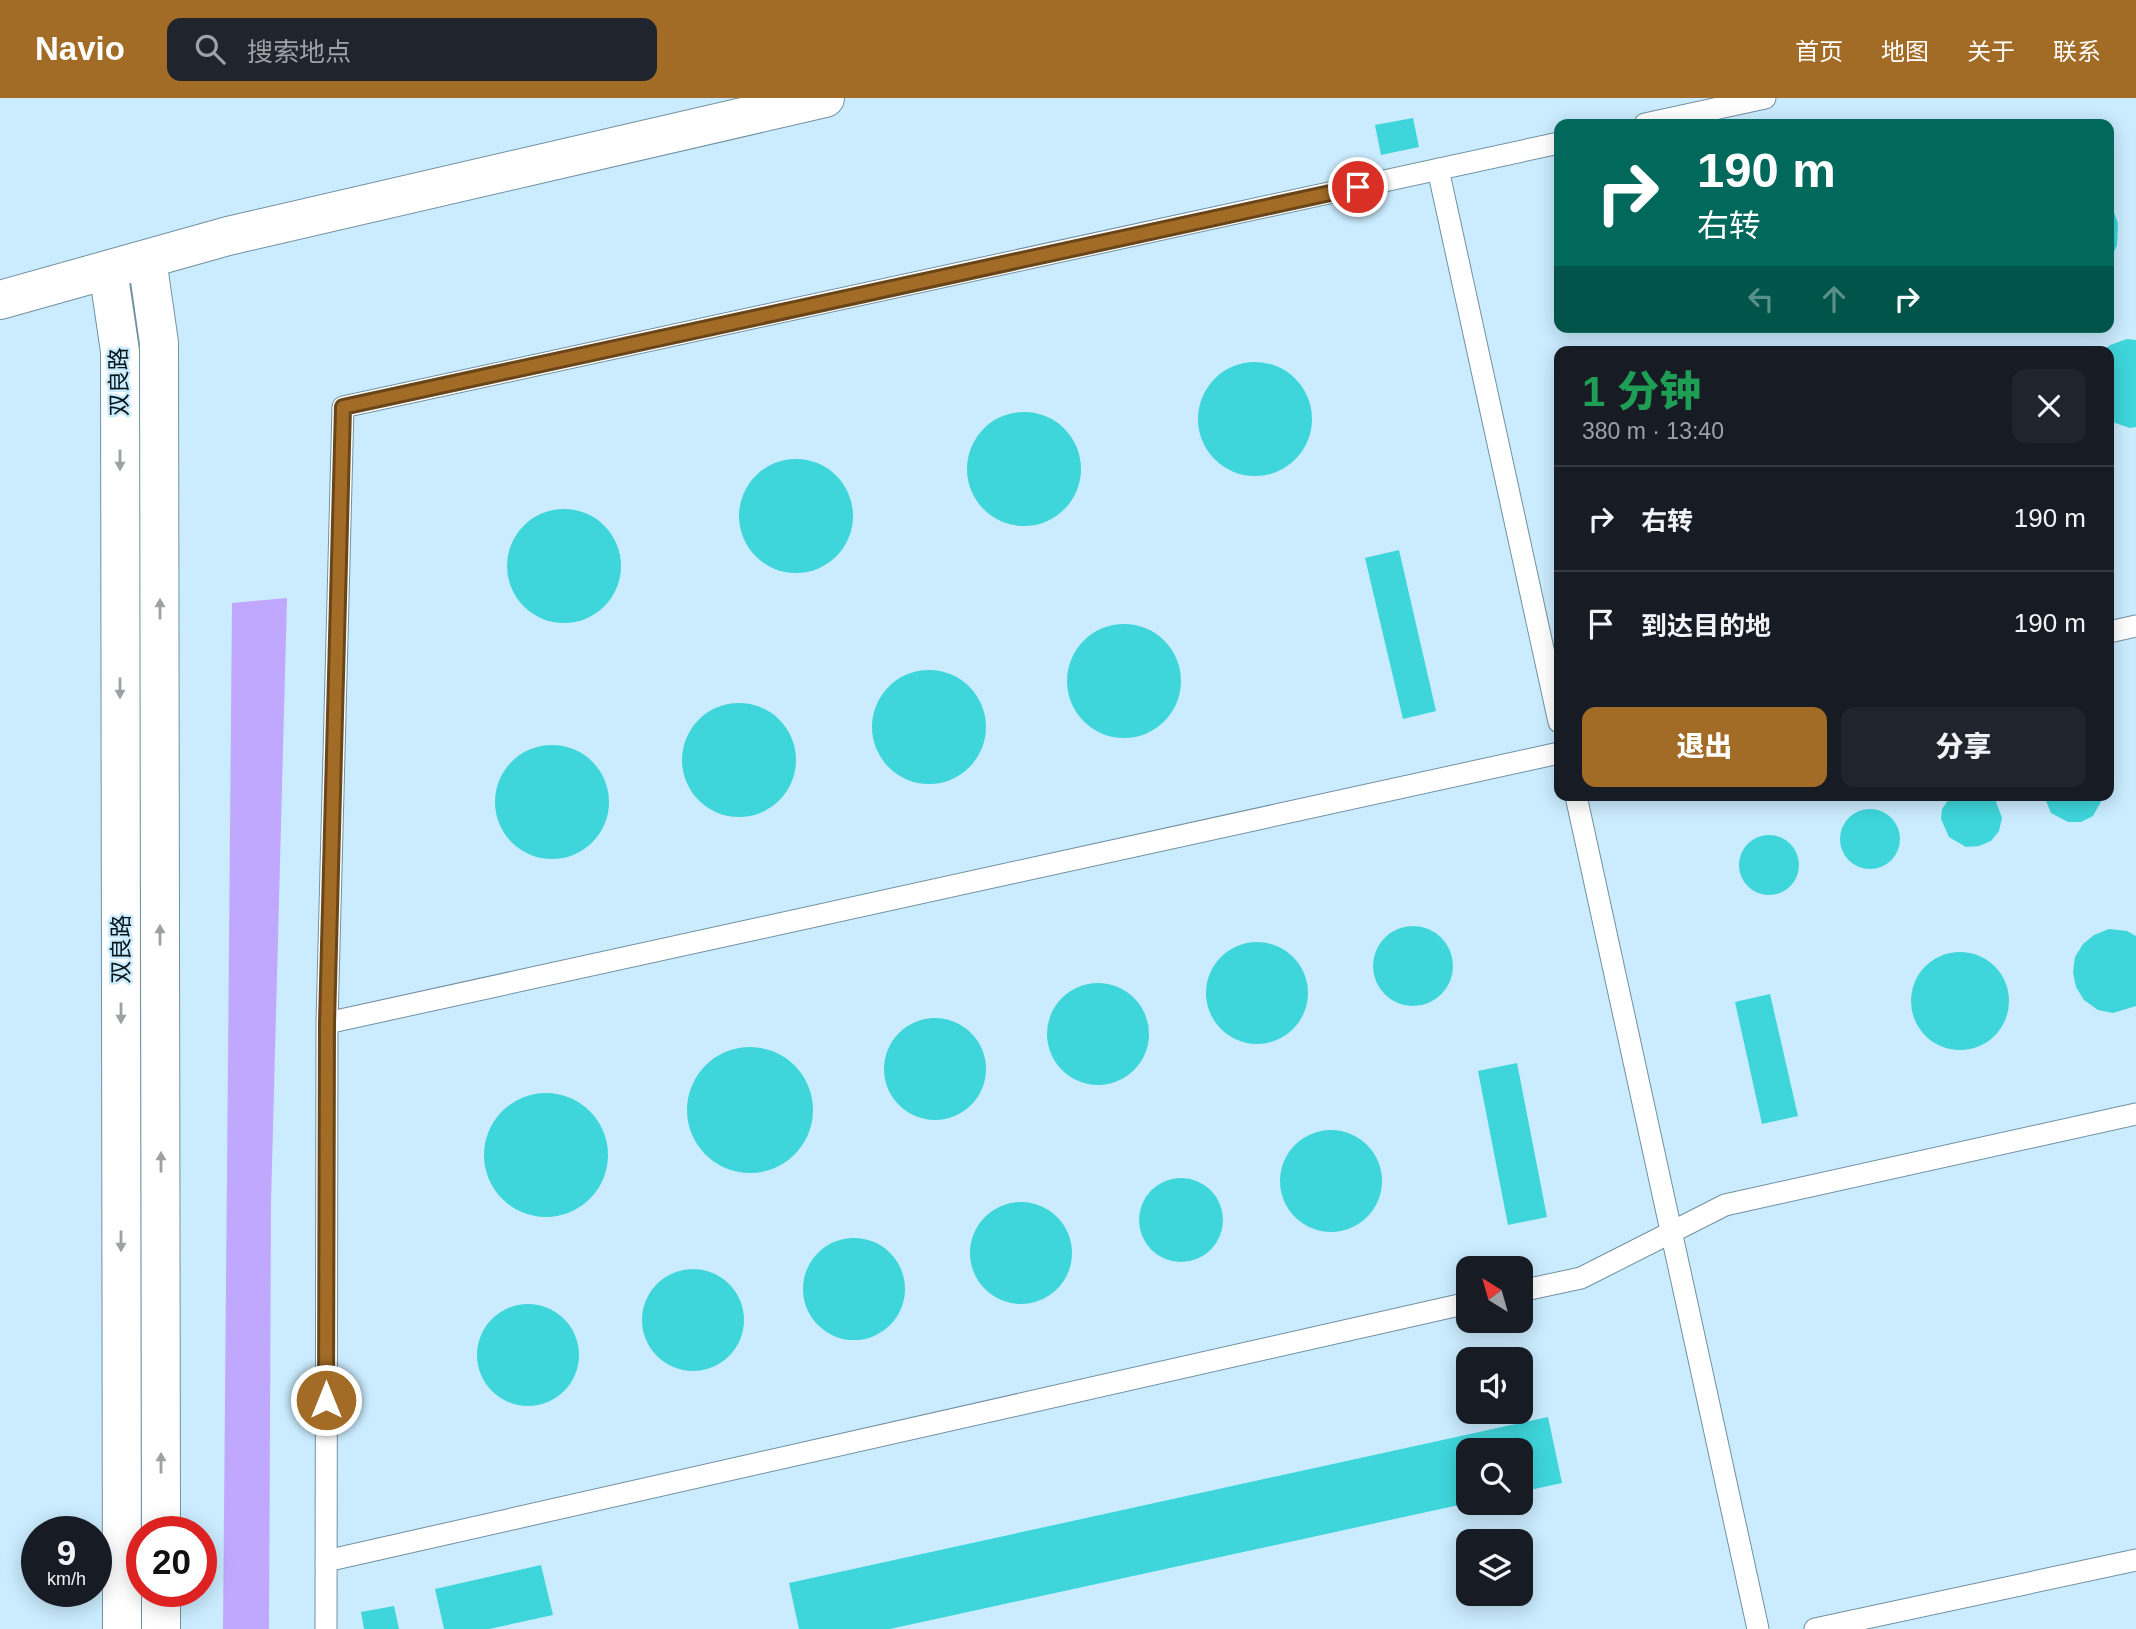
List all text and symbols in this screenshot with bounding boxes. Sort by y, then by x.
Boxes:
search box [167,18,657,81]
text: Navio [35,30,125,67]
icon: search [191,30,229,68]
text: 搜索地点 [247,37,351,67]
text: 首页 [1795,38,1843,65]
text: 地图 [1881,38,1929,65]
text: 关于 [1967,38,2015,65]
text: 联系 [2053,38,2101,65]
text: 190 m [1697,143,1836,197]
icon: right [1582,147,1673,238]
pin [1328,157,1388,217]
icon: arrive [1339,168,1377,206]
text: 右转 [1697,208,1761,244]
icon: left [1742,280,1780,318]
icon: ahead [1815,280,1853,318]
icon: right [1888,280,1926,318]
street label: 双良路 [105,347,133,417]
text: 1 分钟 [1582,368,1701,415]
button: close [2012,369,2086,443]
text: 380 m · 13:40 [1582,418,1724,444]
one-way arrow [114,449,126,471]
icon: right [1582,500,1620,538]
text: 190 m [2014,503,2086,533]
text: 右转 [1641,506,1693,536]
one-way arrow [154,598,166,620]
icon: arrive [1582,605,1620,643]
text: 190 m [2014,608,2086,638]
text: 到达目的地 [1641,611,1771,641]
one-way arrow [114,677,126,699]
button: 退出 [1582,707,1827,787]
button: 分享 [1841,707,2086,787]
street label: 双良路 [108,915,134,984]
one-way arrow [154,923,166,945]
one-way arrow [115,1002,127,1024]
one-way arrow [155,1151,167,1173]
one-way arrow [115,1230,127,1252]
north arrow [1456,1256,1533,1334]
map controls [1456,1256,1533,1606]
button: sound [1456,1347,1533,1424]
position arrow [289,1363,363,1437]
button: search [1456,1438,1533,1515]
one-way arrow [155,1452,167,1474]
speed limit sign: 20 [126,1516,217,1607]
button: layers [1456,1529,1533,1606]
text: 9 [57,1533,76,1572]
text: km/h [47,1569,86,1589]

